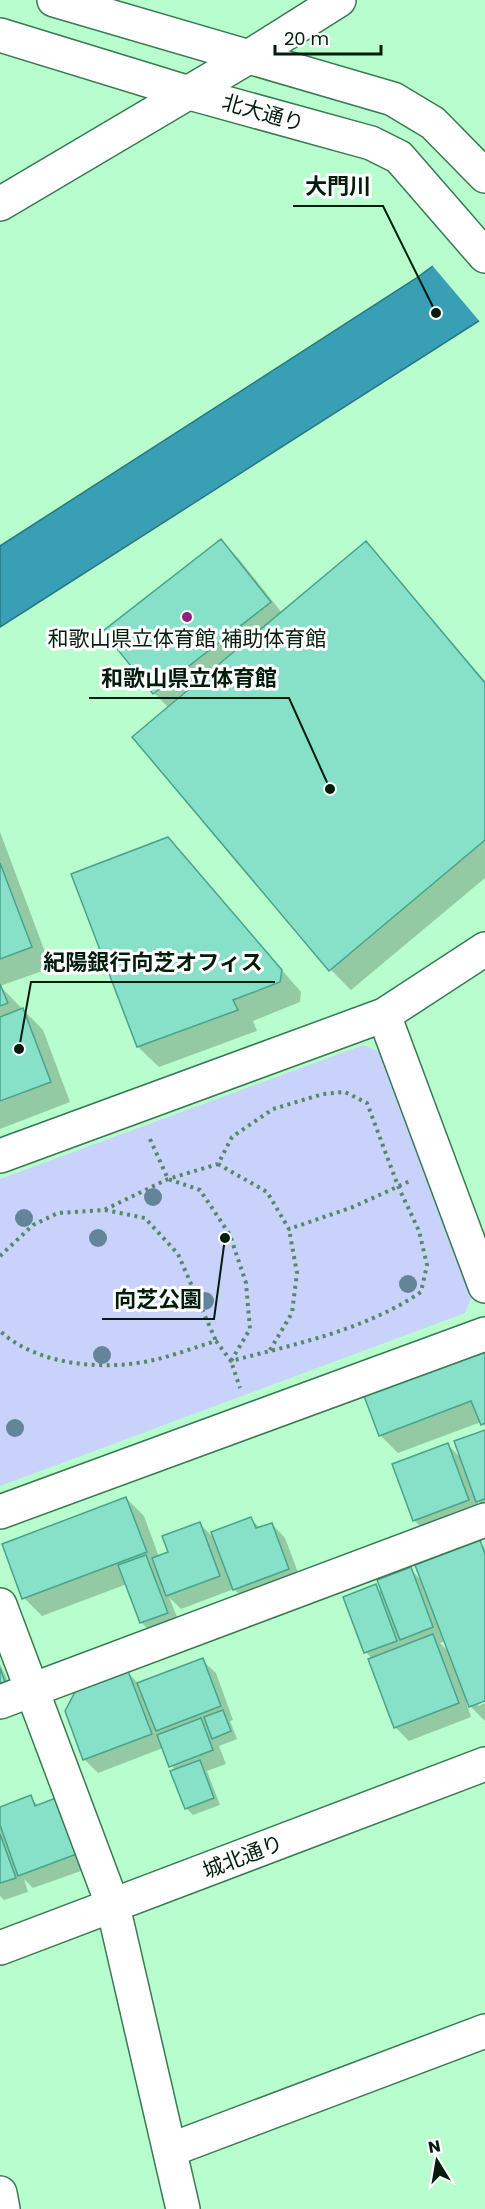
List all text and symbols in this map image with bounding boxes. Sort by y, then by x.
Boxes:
scale bar [275,18,382,56]
text: 20 m [284,26,329,51]
street label: 北大通り [219,87,308,138]
callout: 大門川 [293,166,383,206]
text: 大門川 [305,171,371,202]
marker: 和歌山県立体育館 補助体育館 [180,610,194,624]
place label: 和歌山県立体育館 補助体育館 [48,624,326,653]
callout: 和歌山県立体育館 [89,658,289,698]
text: 和歌山県立体育館 [101,663,277,694]
callout: 紀陽銀行向芝オフィス [31,942,275,982]
text: 紀陽銀行向芝オフィス [43,947,263,978]
callout: 向芝公園 [102,1279,214,1319]
text: 向芝公園 [114,1284,202,1315]
street label: 城北通り [198,1828,287,1885]
north arrow [407,2131,467,2191]
text: N [426,2134,442,2159]

